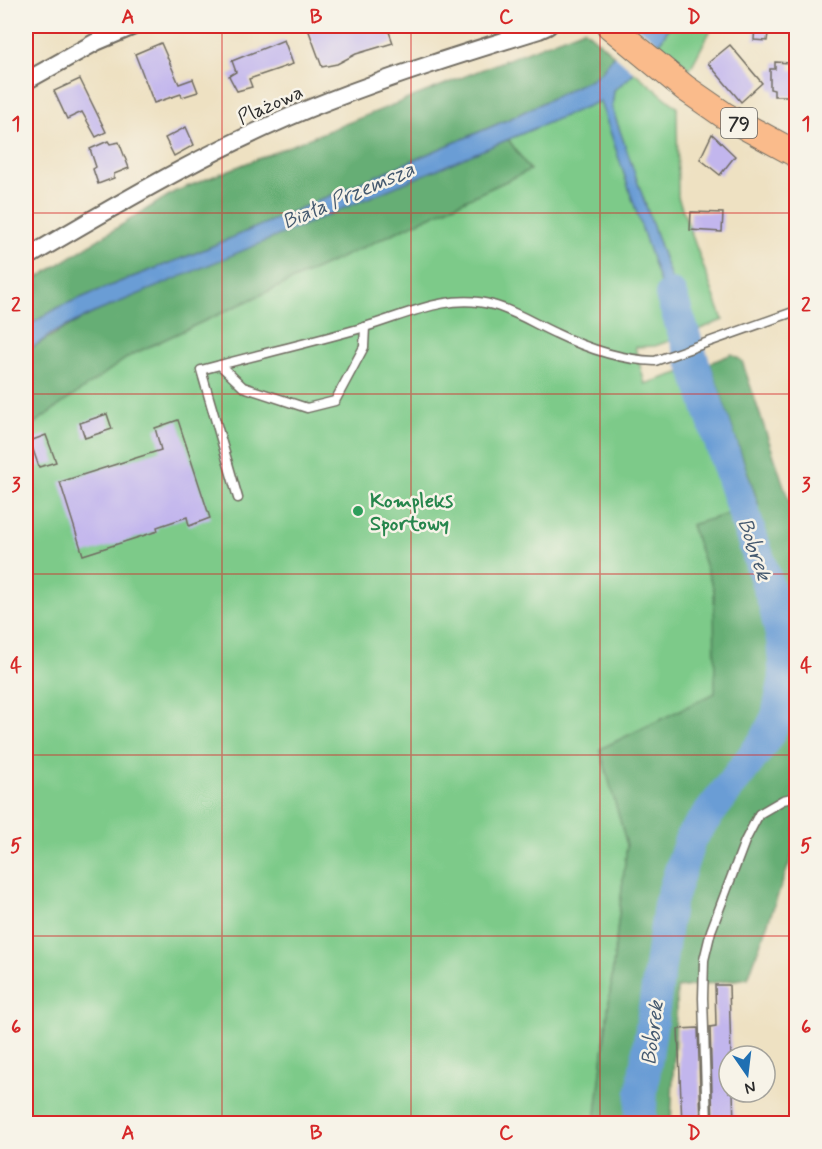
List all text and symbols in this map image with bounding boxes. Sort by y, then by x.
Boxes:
text: A [121,4,135,31]
text: B [310,4,323,31]
text: C [499,4,514,31]
text: D [687,4,701,31]
street label: Plażowa [234,79,308,132]
road number: 79 [721,108,757,138]
text: 1 [12,111,20,138]
text: 1 [802,111,810,138]
water label: Biała Przemsza [278,155,419,236]
text: 2 [11,292,21,319]
text: 2 [801,292,811,319]
text: 3 [11,472,21,499]
text: 3 [801,472,811,499]
place label: Kompleks Sportowy [370,488,453,538]
marker: Kompleks Sportowy [351,504,365,518]
water label: Bobrek [730,514,778,585]
text: 4 [10,653,22,680]
text: 4 [800,653,812,680]
text: 5 [10,833,22,860]
text: 5 [800,833,812,860]
water label: Bobrek [635,998,671,1067]
text: 6 [11,1014,21,1041]
text: 6 [801,1014,811,1041]
north arrow [717,1044,777,1104]
text: N [743,1076,758,1099]
text: A [121,1120,135,1147]
text: B [310,1120,323,1147]
text: C [499,1120,514,1147]
text: D [687,1120,701,1147]

